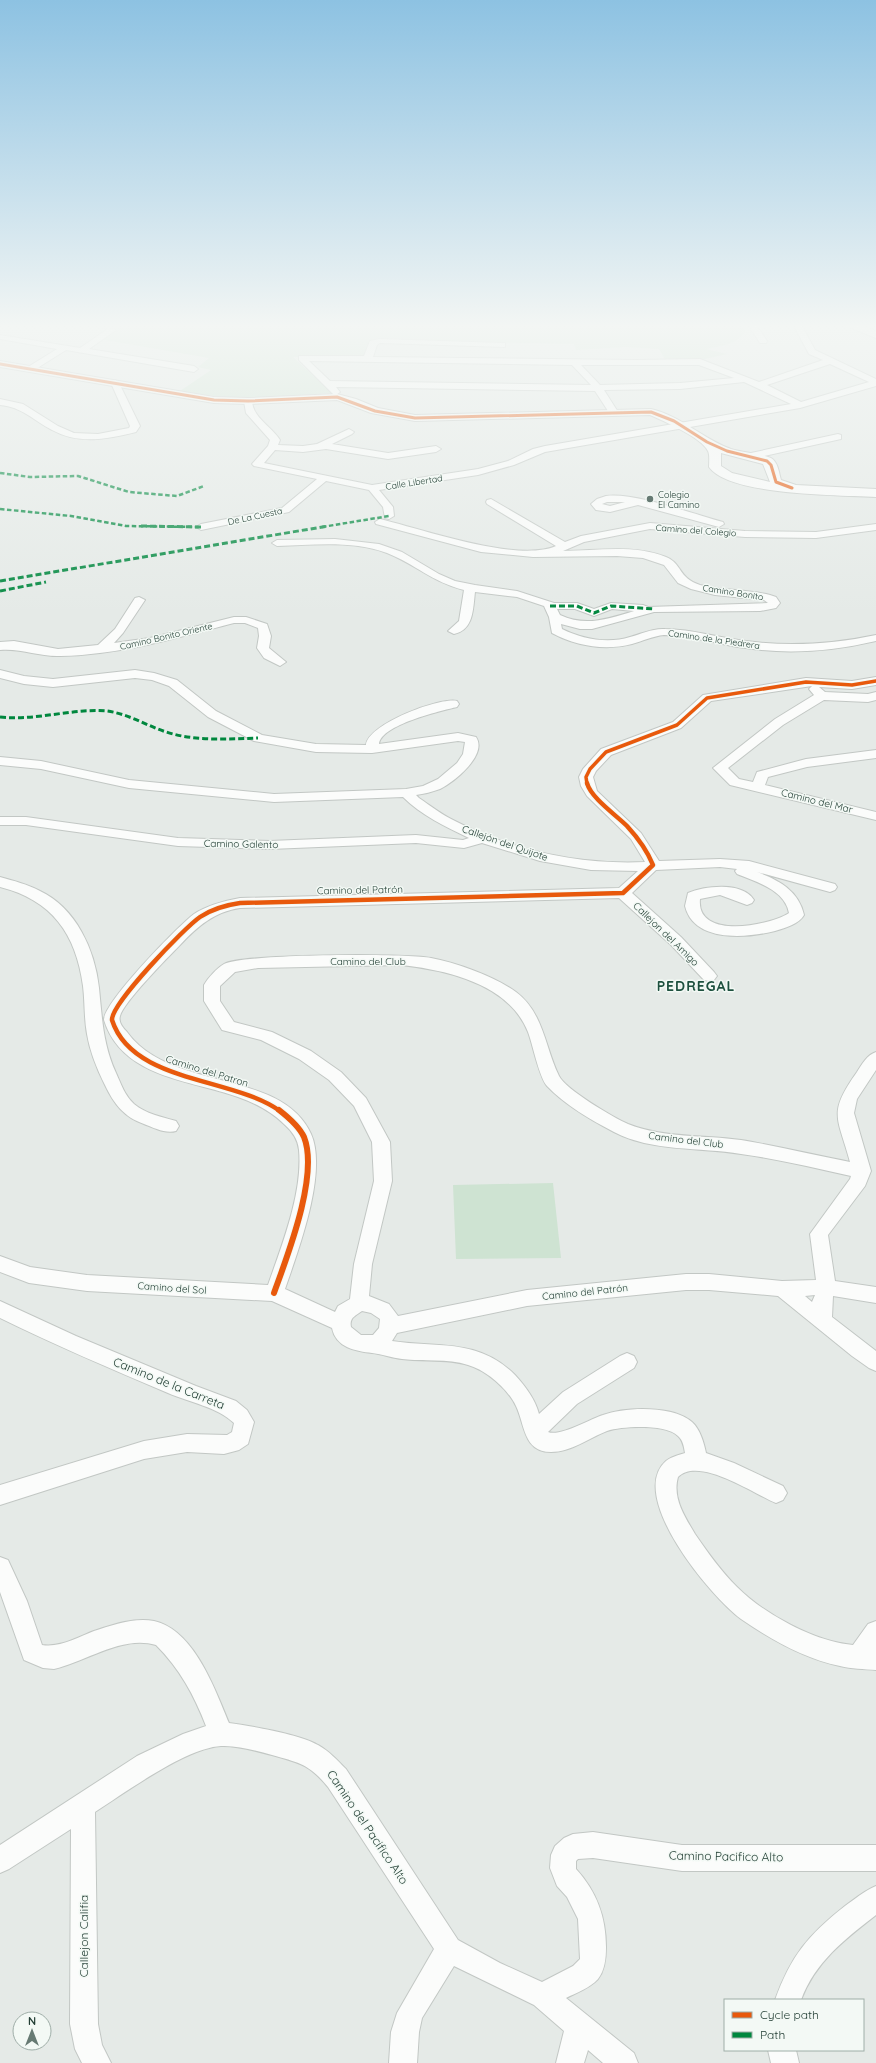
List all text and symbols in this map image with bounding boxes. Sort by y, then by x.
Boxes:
street label: Calle Libertad [385,472,443,492]
place label: Colegio El Camino [658,489,700,510]
marker: Colegio El Camino [645,494,655,504]
street label: De La Cuesta [227,505,283,527]
street label: Camino del Colegio [655,522,737,538]
street label: Camino Bonito [702,582,764,602]
street label: Camino Bonito Oriente [119,620,213,652]
street label: Camino de la Piedrera [667,627,761,651]
street label: Camino del Mar [780,786,854,816]
street label: Callejón del Quijote [460,822,550,864]
street label: Camino Galento [204,837,278,851]
street label: Camino del Patrón [317,883,403,897]
street label: Callejon del Amigo [630,899,702,969]
street label: Camino del Club [330,955,406,968]
district label: PEDREGAL [657,977,735,995]
street label: Camino del Patron [164,1052,250,1090]
street label: Camino del Club [648,1129,724,1151]
street label: Camino del Sol [137,1279,207,1297]
street label: Camino del Patrón [541,1281,629,1303]
street label: Camino de la Carreta [111,1354,227,1412]
street label: Camino del Pacifico Alto [324,1767,412,1887]
street label: Camino Pacifico Alto [669,1848,783,1864]
street label: Callejon Califia [76,1895,91,1977]
legend [724,1999,864,2051]
text: Cycle path [760,2007,819,2022]
north arrow [12,2011,52,2051]
text: N [28,2014,36,2028]
text: Path [760,2027,785,2042]

